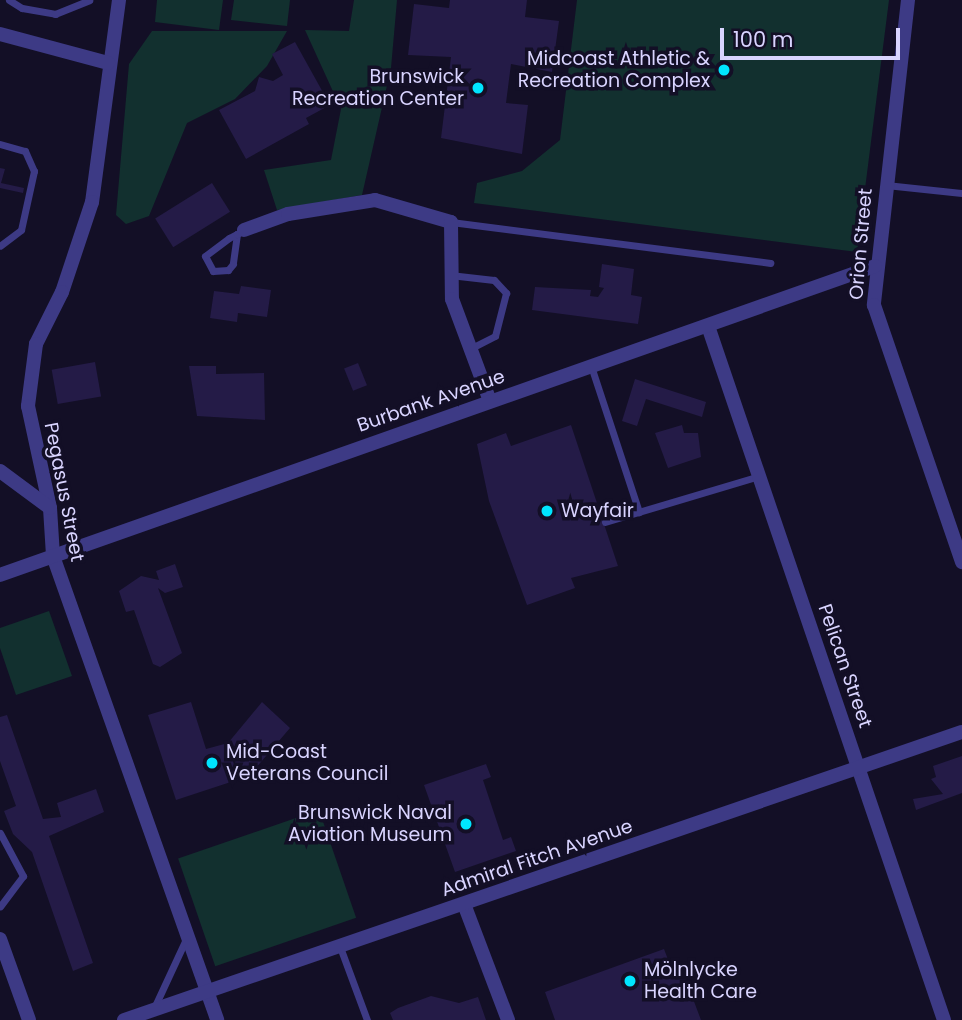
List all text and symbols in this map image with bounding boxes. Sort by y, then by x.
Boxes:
scale bar [724,14,904,58]
text: 100 m [733,25,793,54]
place label: Midcoast Athletic & Recreation Complex [518,48,710,92]
marker: Midcoast Athletic & Recreation Complex [716,62,732,78]
place label: Brunswick Recreation Center [292,66,464,110]
marker: Brunswick Recreation Center [470,80,486,96]
street label: Orion Street [845,187,877,301]
street label: Burbank Avenue [354,365,508,437]
street label: Pegasus Street [39,421,89,563]
place label: Wayfair [561,500,634,522]
marker: Wayfair [539,503,555,519]
street label: Pelican Street [813,601,877,731]
place label: Mid-Coast Veterans Council [226,741,388,785]
marker: Mid-Coast Veterans Council [204,755,220,771]
place label: Brunswick Naval Aviation Museum [288,802,452,846]
street label: Admiral Fitch Avenue [438,815,636,901]
marker: Brunswick Naval Aviation Museum [458,816,474,832]
place label: Mölnlycke Health Care [644,959,757,1003]
marker: Mölnlycke Health Care [622,973,638,989]

